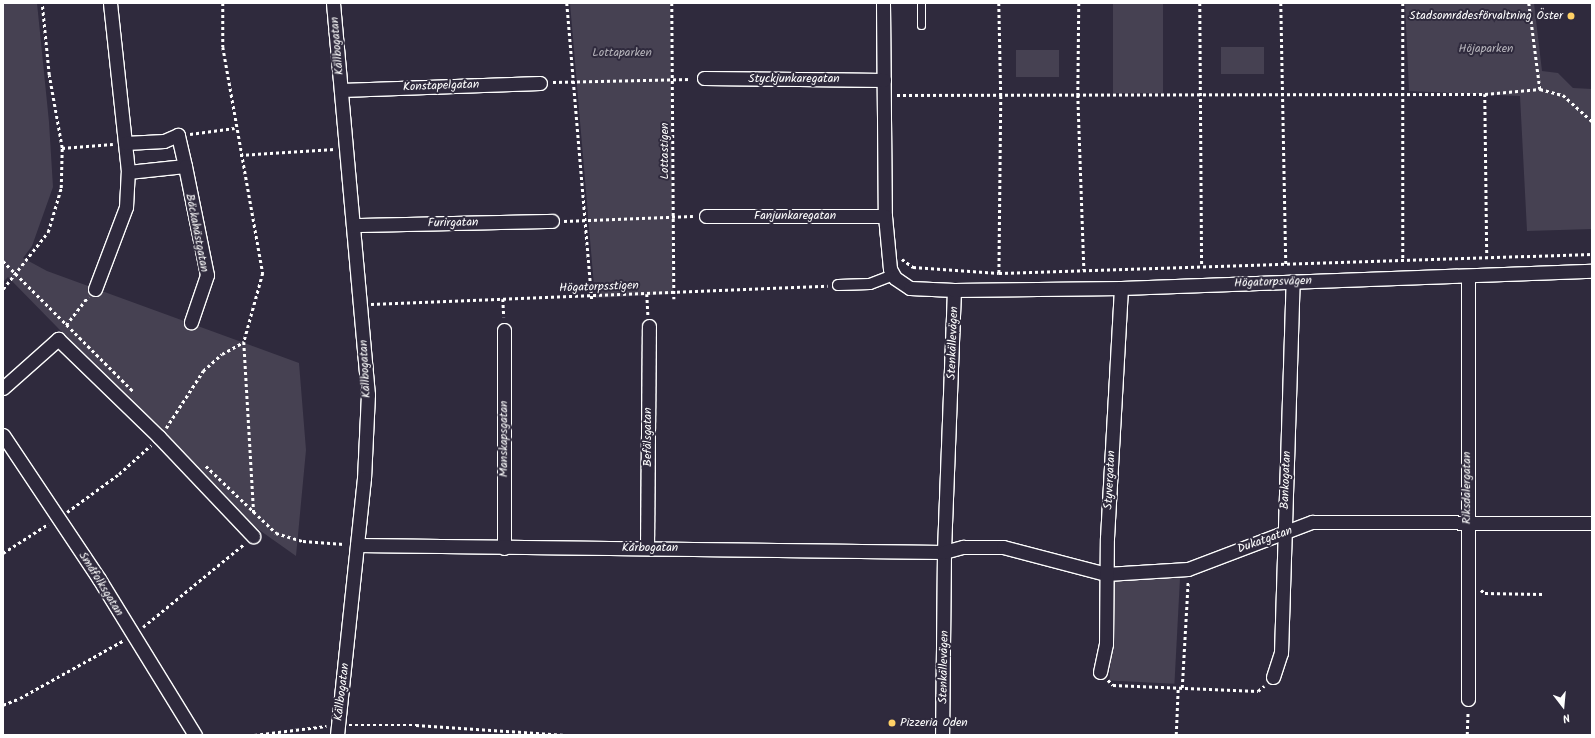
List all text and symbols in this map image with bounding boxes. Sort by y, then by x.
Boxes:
place label: Stadsområdesförvaltning Öster [1409,9,1563,23]
marker: Stadsområdesförvaltning Öster [1566,11,1576,21]
street label: Källbogatan [327,16,347,76]
park label: Höjaparken [1459,42,1513,56]
park label: Lottaparken [592,46,652,60]
street label: Styckjunkaregatan [748,72,840,86]
street label: Konstapelgatan [403,77,479,95]
street label: Lottastigen [658,122,672,180]
street label: Bäckahästgatan [182,192,212,274]
street label: Fanjunkaregatan [754,209,836,223]
street label: Furirgatan [427,215,479,231]
street label: Högatorpsvägen [1234,273,1312,291]
street label: Högatorpsstigen [559,278,639,296]
street label: Stenkällevägen [945,306,961,380]
street label: Källbogatan [356,339,374,399]
street label: Manskapsgatan [497,401,511,477]
street label: Befälsgatan [641,407,655,467]
street label: Styvergatan [1101,450,1119,510]
street label: Bankogatan [1278,450,1294,510]
street label: Riksdalergatan [1460,452,1474,524]
street label: Dukatgatan [1236,523,1294,557]
street label: Kårbogatan [622,541,678,555]
street label: Småfolksgatan [75,549,127,619]
street label: Stenkällevägen [936,630,952,704]
street label: Källbogatan [331,662,353,722]
north arrow [1543,686,1583,726]
text: N [1560,708,1572,727]
place label: Pizzeria Oden [900,716,968,730]
marker: Pizzeria Oden [887,718,897,728]

